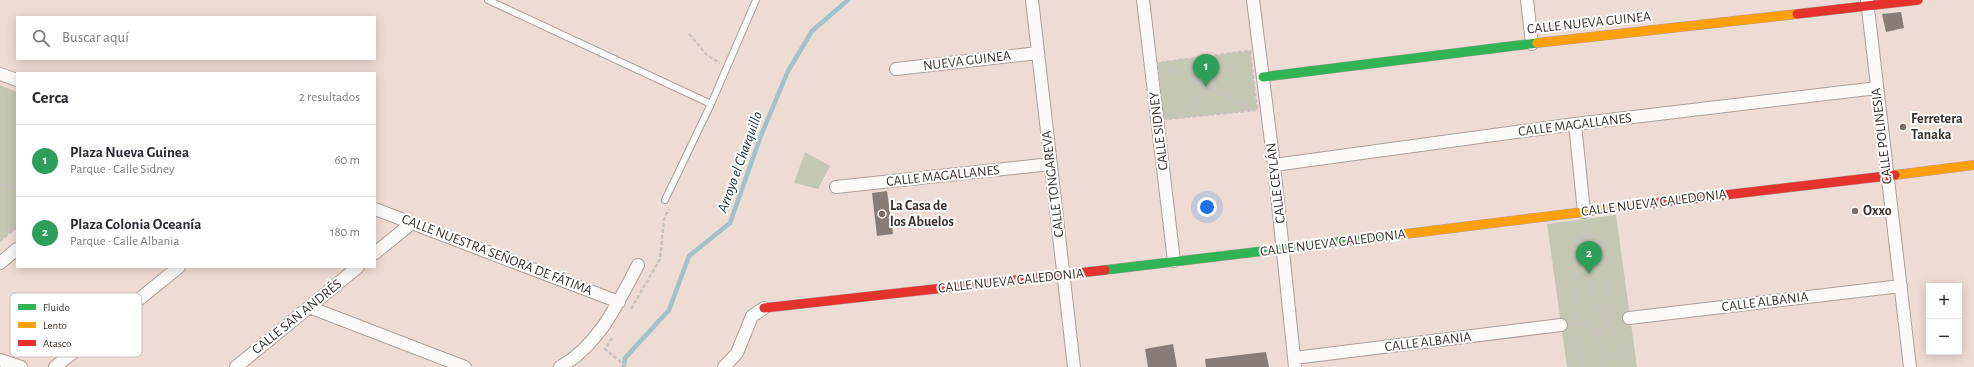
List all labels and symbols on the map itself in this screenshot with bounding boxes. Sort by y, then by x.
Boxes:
street label: CALLE NUEVA GUINEA [1526,10,1652,36]
street label: NUEVA GUINEA [922,49,1012,73]
pin: 1 [1193,54,1219,87]
street label: CALLE POLINESIA [1869,87,1895,185]
street label: CALLE SIDNEY [1147,90,1171,171]
water label: Arroyo el Charquillo [714,110,765,215]
street label: CALLE MAGALLANES [1517,111,1633,139]
place label: Ferretera Tanaka [1911,112,1963,142]
marker: Ferretera Tanaka [1898,122,1908,132]
street label: CALLE TONGAREVA [1040,130,1066,238]
street label: CALLE CEYLÁN [1261,142,1288,224]
street label: CALLE MAGALLANES [885,163,1001,189]
street label: CALLE NUEVA CALEDONIA [1580,187,1728,219]
your location [1197,197,1217,217]
place label: La Casa de los Abuelos [890,199,954,229]
place label: Oxxo [1863,204,1892,218]
marker: Oxxo [1850,206,1860,216]
street label: CALLE NUESTRA SEÑORA DE FÁTIMA [400,209,595,298]
marker: La Casa de los Abuelos [877,209,887,219]
street label: CALLE NUEVA CALEDONIA [1259,227,1407,259]
pin: 2 [1576,241,1602,274]
street label: CALLE NUEVA CALEDONIA [937,266,1085,296]
street label: CALLE SAN ANDRÉS [248,274,344,357]
street label: CALLE ALBANIA [1721,290,1809,314]
legend [10,293,142,357]
text: Fluido [43,302,70,313]
text: Lento [43,320,67,331]
street label: CALLE ALBANIA [1384,330,1472,354]
text: Atasco [43,338,71,349]

